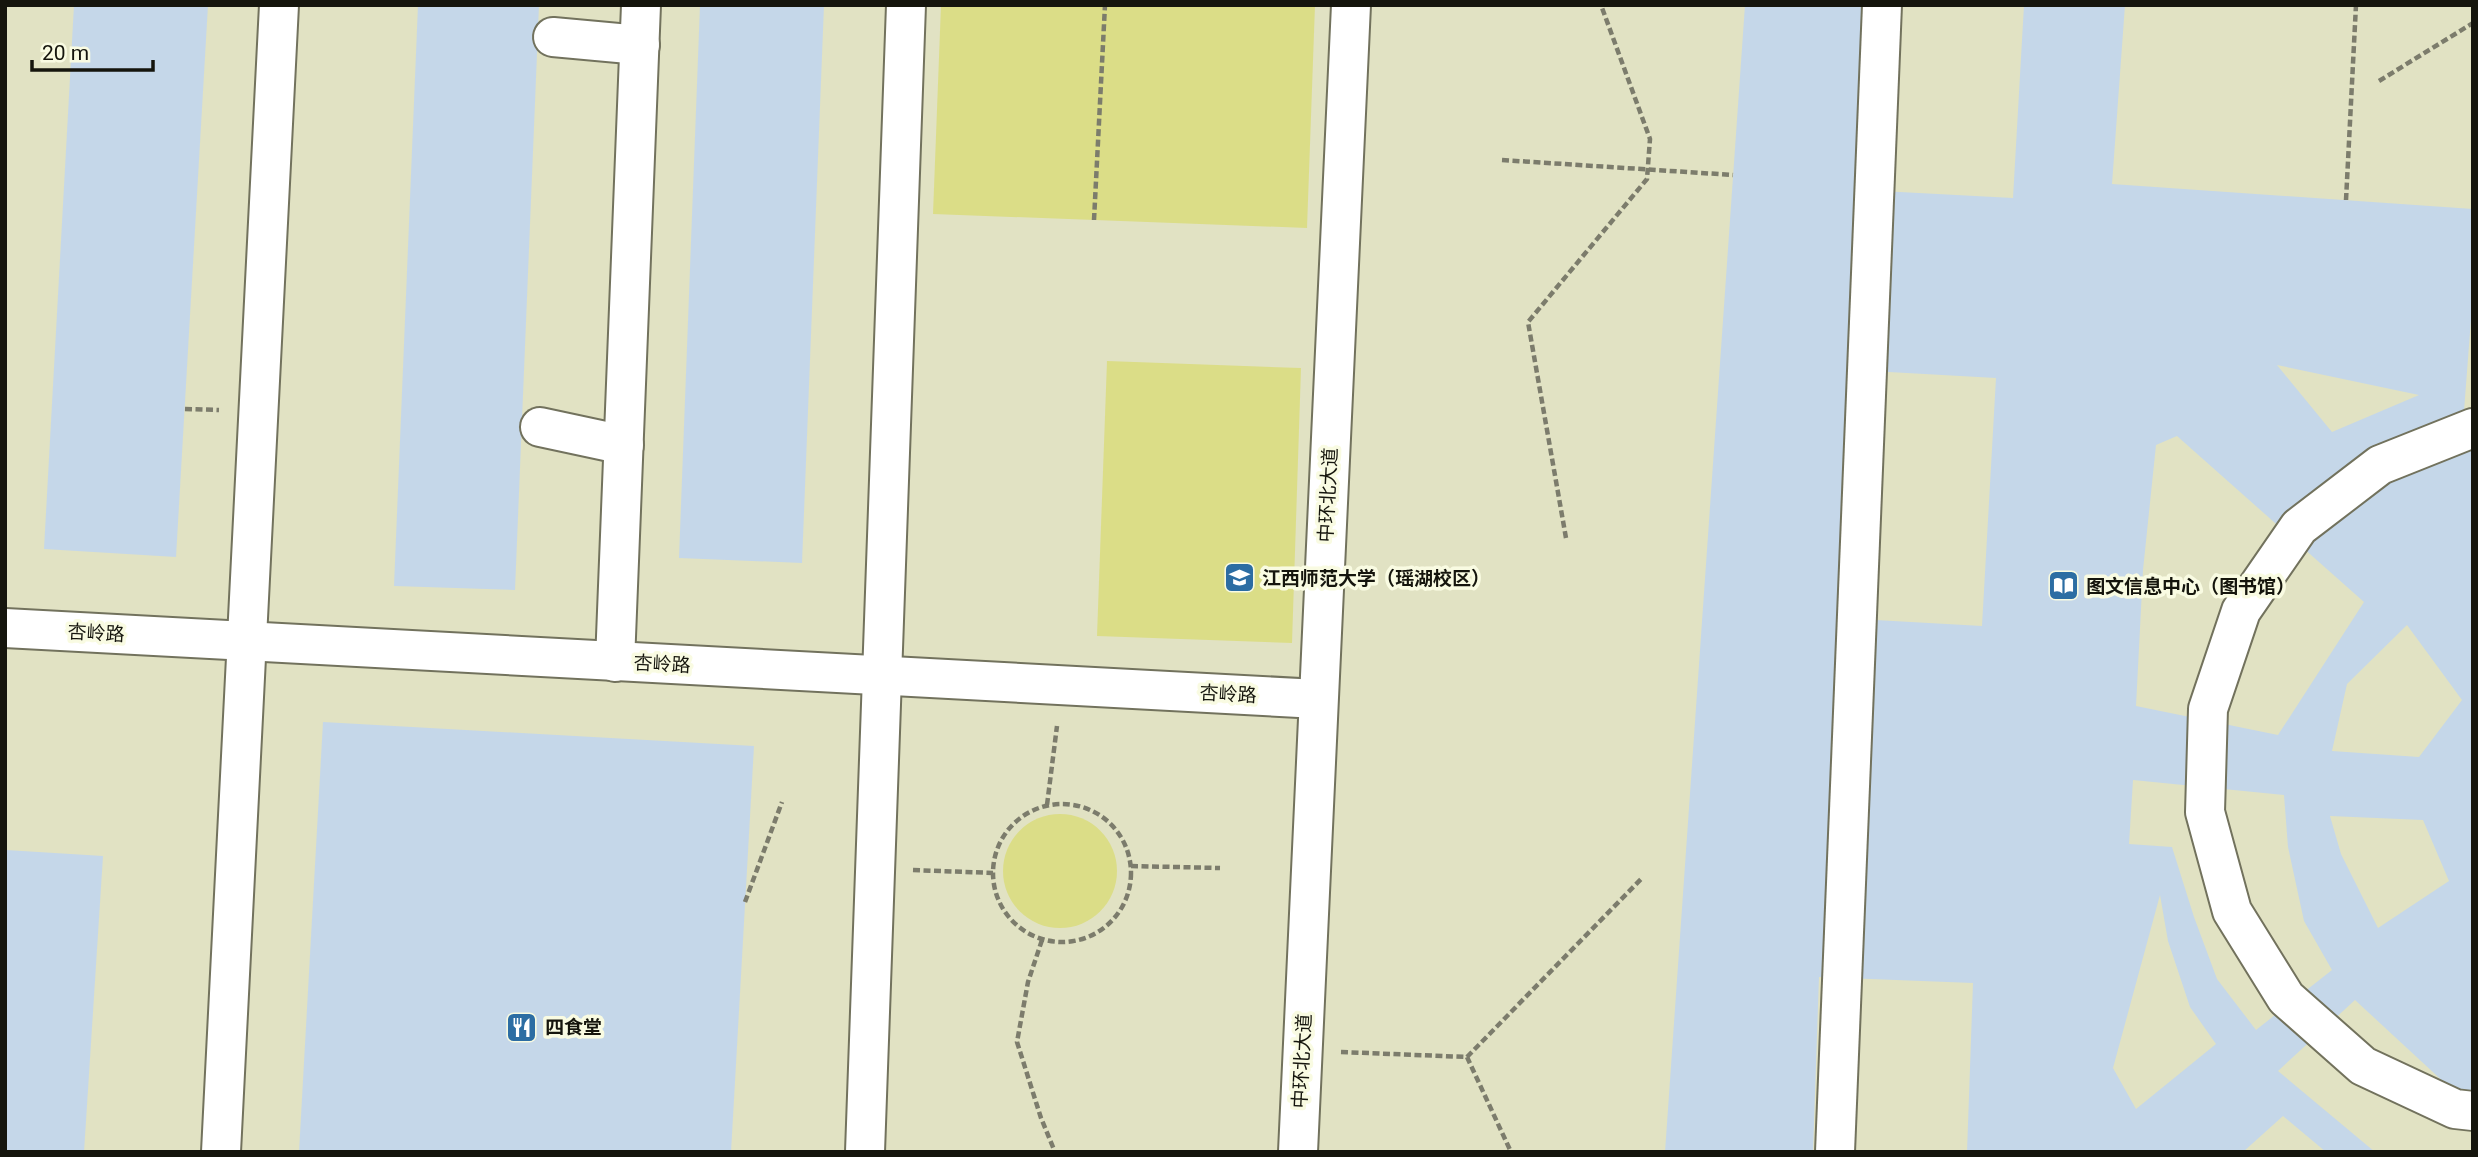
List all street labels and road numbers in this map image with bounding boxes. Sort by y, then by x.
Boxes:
street label: 中环北大道 [1314,447,1342,543]
street label: 杏岭路 [67,620,125,646]
street label: 杏岭路 [633,651,691,677]
street label: 杏岭路 [1199,681,1257,707]
street label: 中环北大道 [1288,1013,1316,1109]

